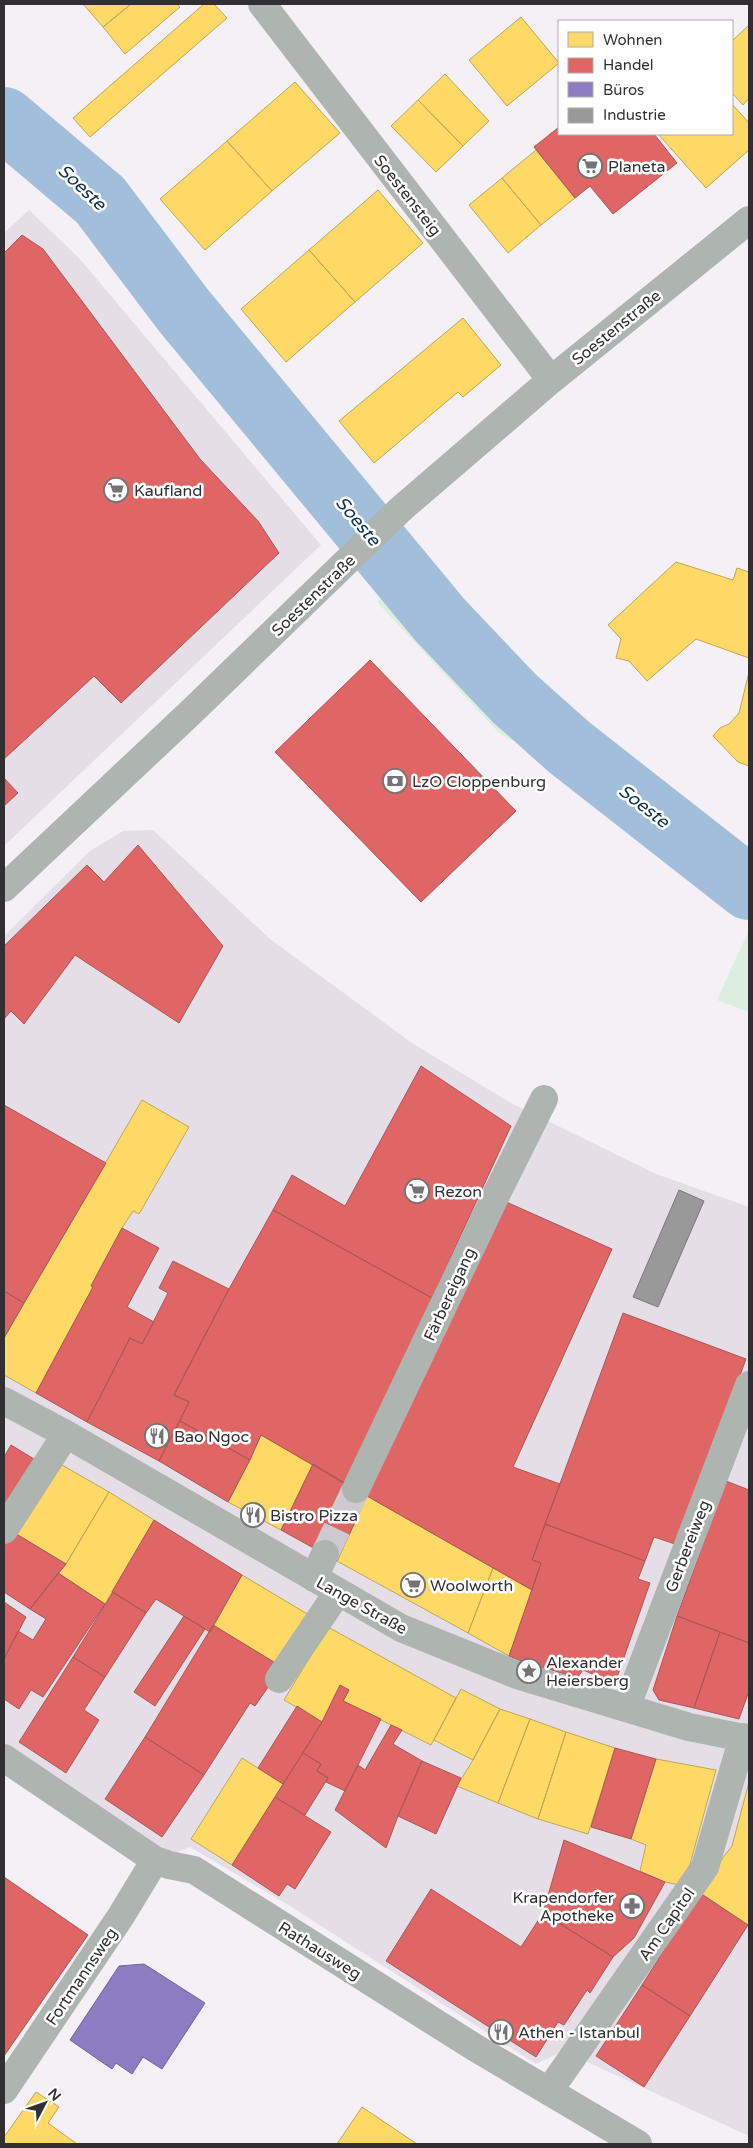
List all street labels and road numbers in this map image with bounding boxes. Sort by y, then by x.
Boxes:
street label: Soestensteig [369,151,445,240]
street label: Soestenstraße [568,286,665,370]
street label: Soestenstraße [268,551,360,641]
street label: Färbereigang [420,1245,480,1344]
street label: Gerbereiweg [661,1497,715,1595]
street label: Lange Straße [313,1573,410,1639]
street label: Am Capitol [634,1884,699,1965]
street label: Rathausweg [274,1917,365,1984]
street label: Fortmannsweg [42,1924,122,2029]

